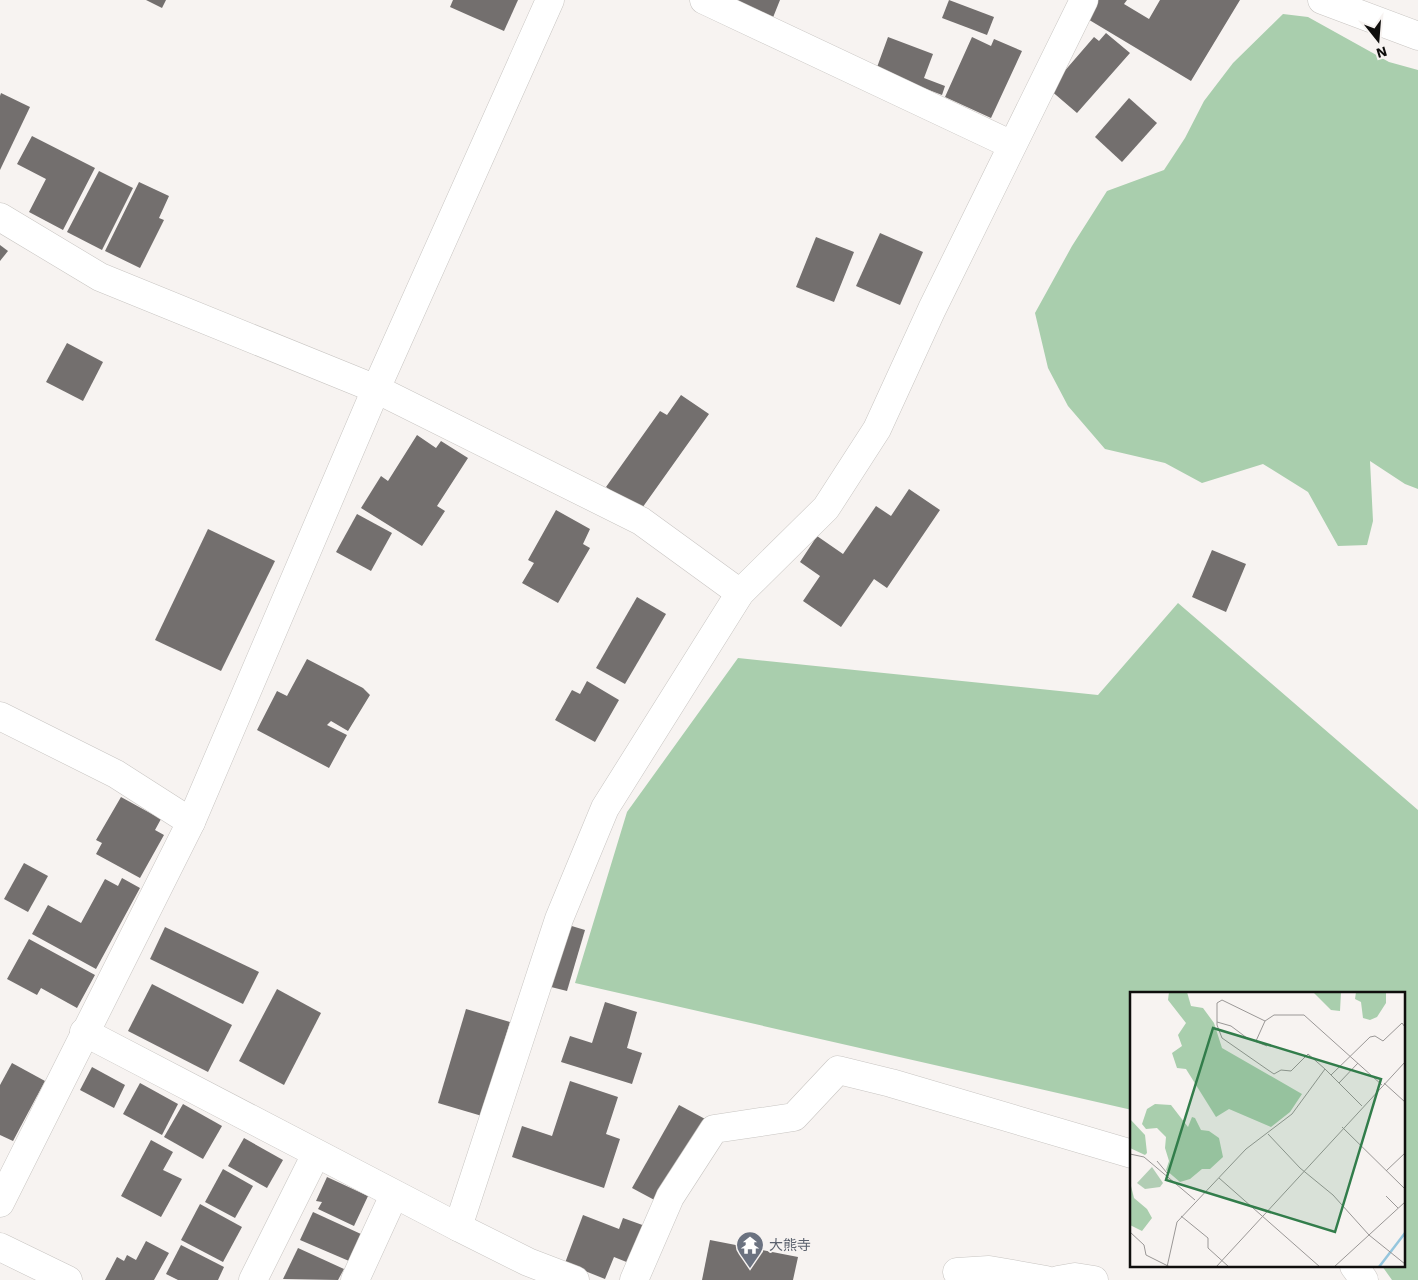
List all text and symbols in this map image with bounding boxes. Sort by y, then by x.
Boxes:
north arrow [1353,15,1403,65]
text: N [1375,43,1389,62]
inset map [1130,992,1406,1268]
temple icon: 大熊寺 [735,1230,765,1269]
place label: 大熊寺 [769,1237,811,1253]

